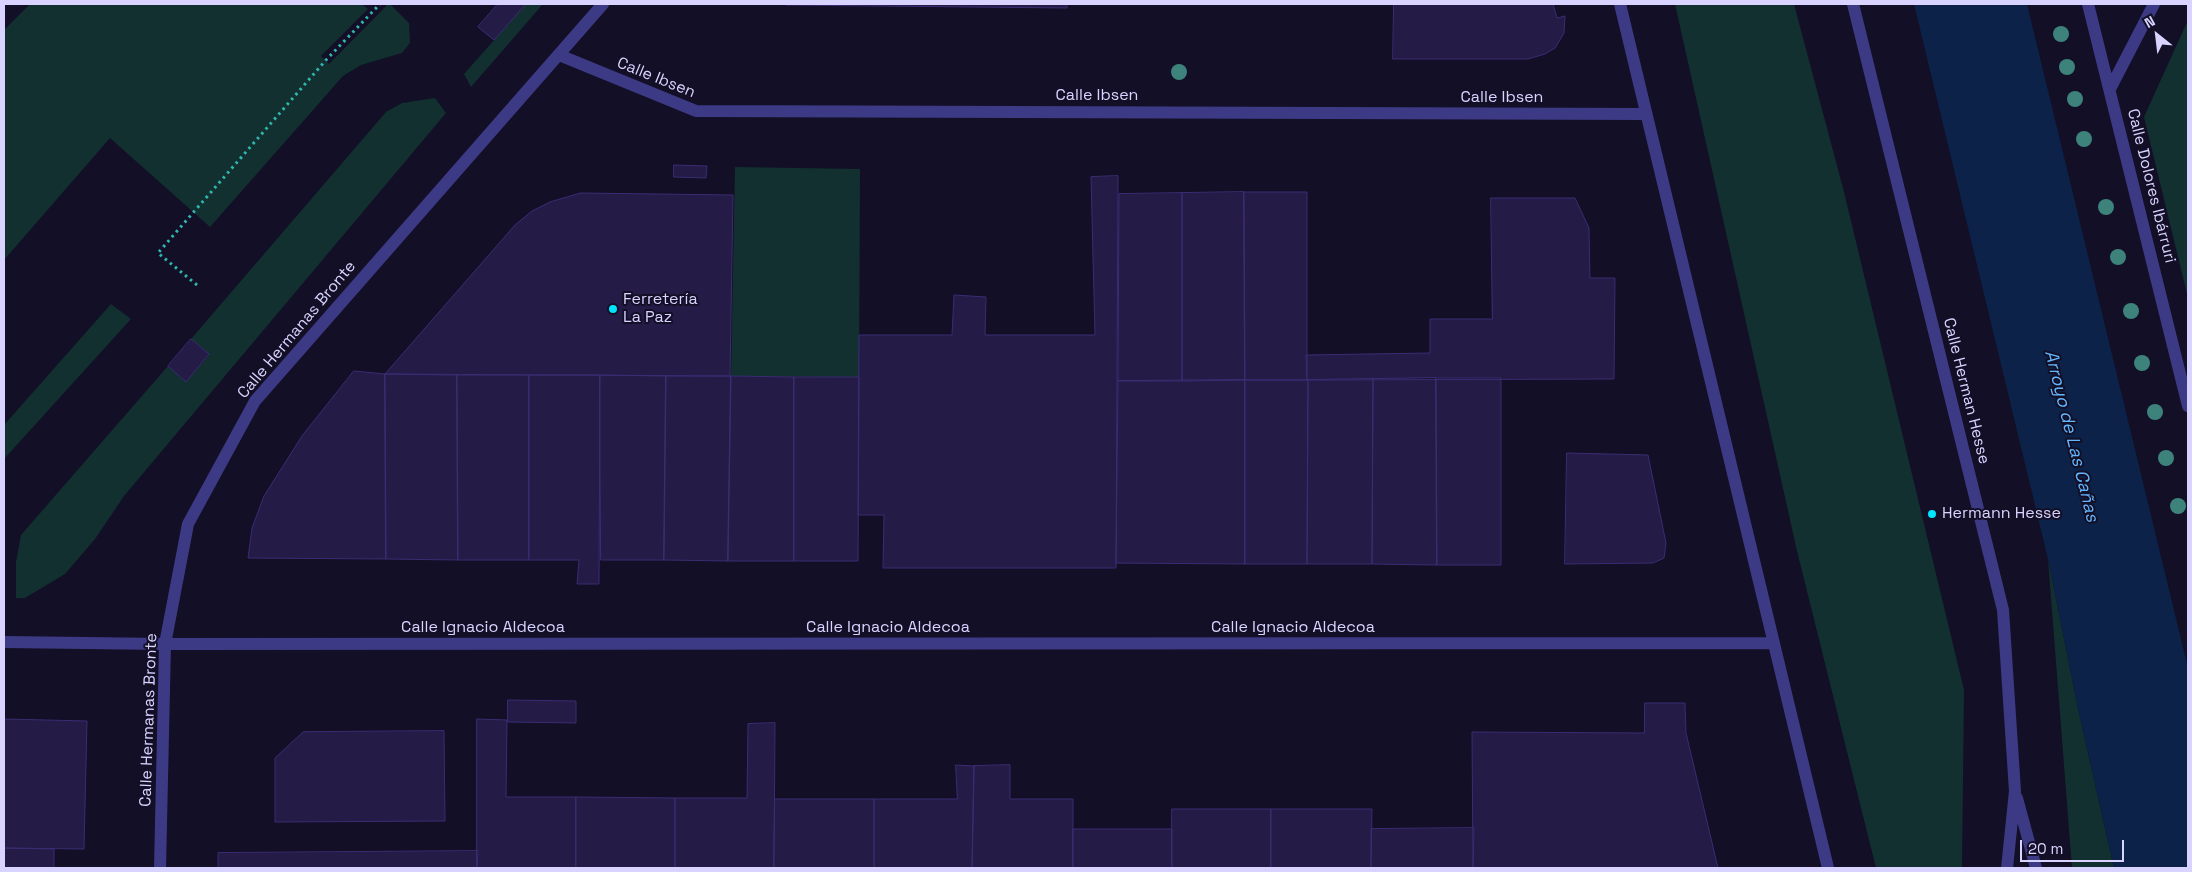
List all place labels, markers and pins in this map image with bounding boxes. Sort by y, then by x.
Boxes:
place label: Ferretería La Paz [623,290,698,328]
marker: Ferretería La Paz [607,303,619,315]
place label: Hermann Hesse [1942,504,2061,524]
marker: Hermann Hesse [1926,508,1938,520]

